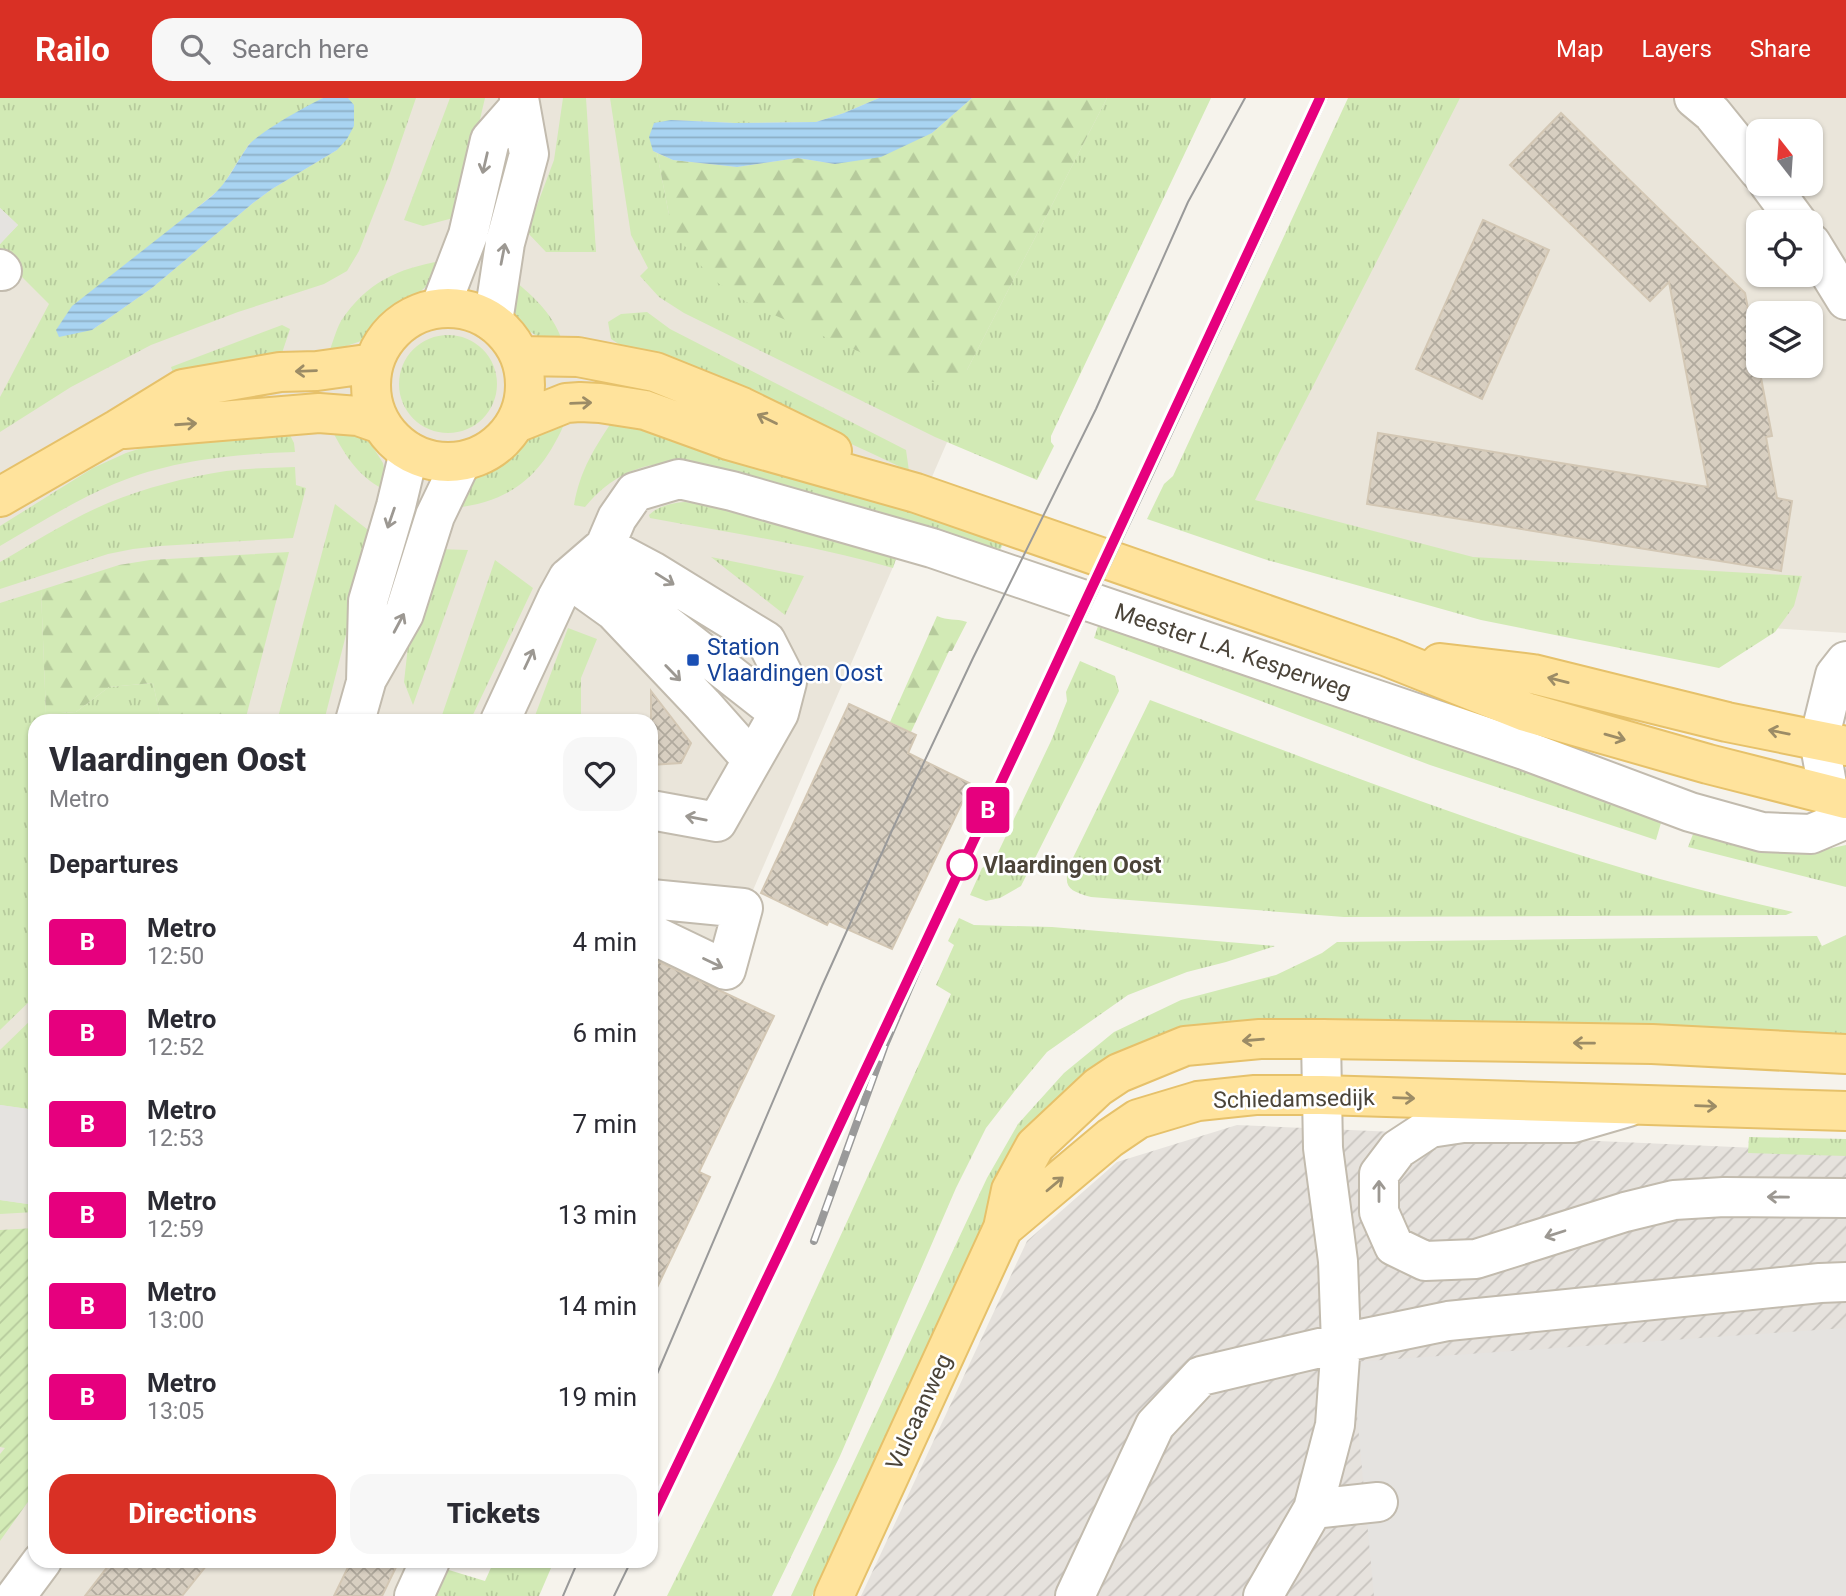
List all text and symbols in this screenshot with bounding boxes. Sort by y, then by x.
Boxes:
search box [152,18,642,81]
text: Railo [35,30,110,69]
icon: search [176,30,214,68]
text: Search here [232,34,369,64]
text: Map [1556,35,1604,63]
text: Layers [1642,35,1712,63]
text: Share [1750,35,1811,63]
north arrow [1746,119,1824,196]
map controls [1746,119,1823,378]
one-way arrow [478,151,491,173]
button: locate [1746,210,1823,287]
one-way arrow [496,243,510,266]
button: layers [1746,301,1823,378]
one-way arrow [295,365,318,378]
one-way arrow [569,396,592,409]
one-way arrow [757,411,778,425]
one-way arrow [174,417,197,430]
one-way arrow [384,507,397,529]
one-way arrow [654,572,674,586]
street label: Meester L.A. Kesperweg [1111,598,1355,704]
one-way arrow [393,613,406,634]
place label: Station Vlaardingen Oost [707,634,883,687]
one-way arrow [523,649,536,670]
marker: Station Vlaardingen Oost [685,652,701,668]
one-way arrow [664,664,681,681]
one-way arrow [1547,673,1570,686]
one-way arrow [1768,725,1791,738]
one-way arrow [1604,732,1626,745]
button: heart [563,737,637,811]
text: Vlaardingen Oost [49,740,306,779]
text: Metro [49,786,110,813]
line badge: B [965,787,1011,833]
text: B [980,796,996,824]
one-way arrow [685,811,708,825]
text: Departures [49,849,179,879]
marker: Vlaardingen Oost [947,850,977,880]
place label: Vlaardingen Oost [983,852,1162,879]
text: Metro [147,913,216,943]
text: 4 min [572,927,637,957]
text: B [80,928,95,956]
text: 12:50 [147,943,204,970]
one-way arrow [702,957,723,971]
text: Metro [147,1004,216,1034]
text: 6 min [572,1018,637,1048]
text: B [80,1019,95,1047]
text: 12:52 [147,1034,204,1061]
one-way arrow [1242,1034,1265,1047]
one-way arrow [1572,1036,1595,1050]
street label: Schiedamsedijk [1213,1084,1375,1114]
one-way arrow [1392,1091,1415,1104]
text: Metro [147,1095,216,1125]
one-way arrow [1694,1100,1717,1113]
text: 7 min [572,1109,637,1139]
text: B [80,1110,95,1138]
text: 12:53 [147,1125,204,1152]
one-way arrow [1046,1176,1064,1192]
one-way arrow [1372,1179,1386,1202]
text: Metro [147,1186,216,1216]
one-way arrow [1767,1190,1790,1204]
text: 13 min [558,1200,637,1230]
text: B [80,1201,95,1229]
text: 12:59 [147,1216,204,1243]
one-way arrow [1545,1229,1567,1241]
text: Metro [147,1277,216,1307]
text: 14 min [558,1291,637,1321]
text: B [80,1292,95,1320]
text: 13:00 [147,1307,204,1334]
street label: Vulcaanweg [880,1350,958,1474]
text: Metro [147,1368,216,1398]
text: 19 min [558,1382,637,1412]
text: B [80,1383,95,1411]
text: 13:05 [147,1398,204,1425]
button: Directions [49,1474,336,1554]
button: Tickets [350,1474,637,1554]

